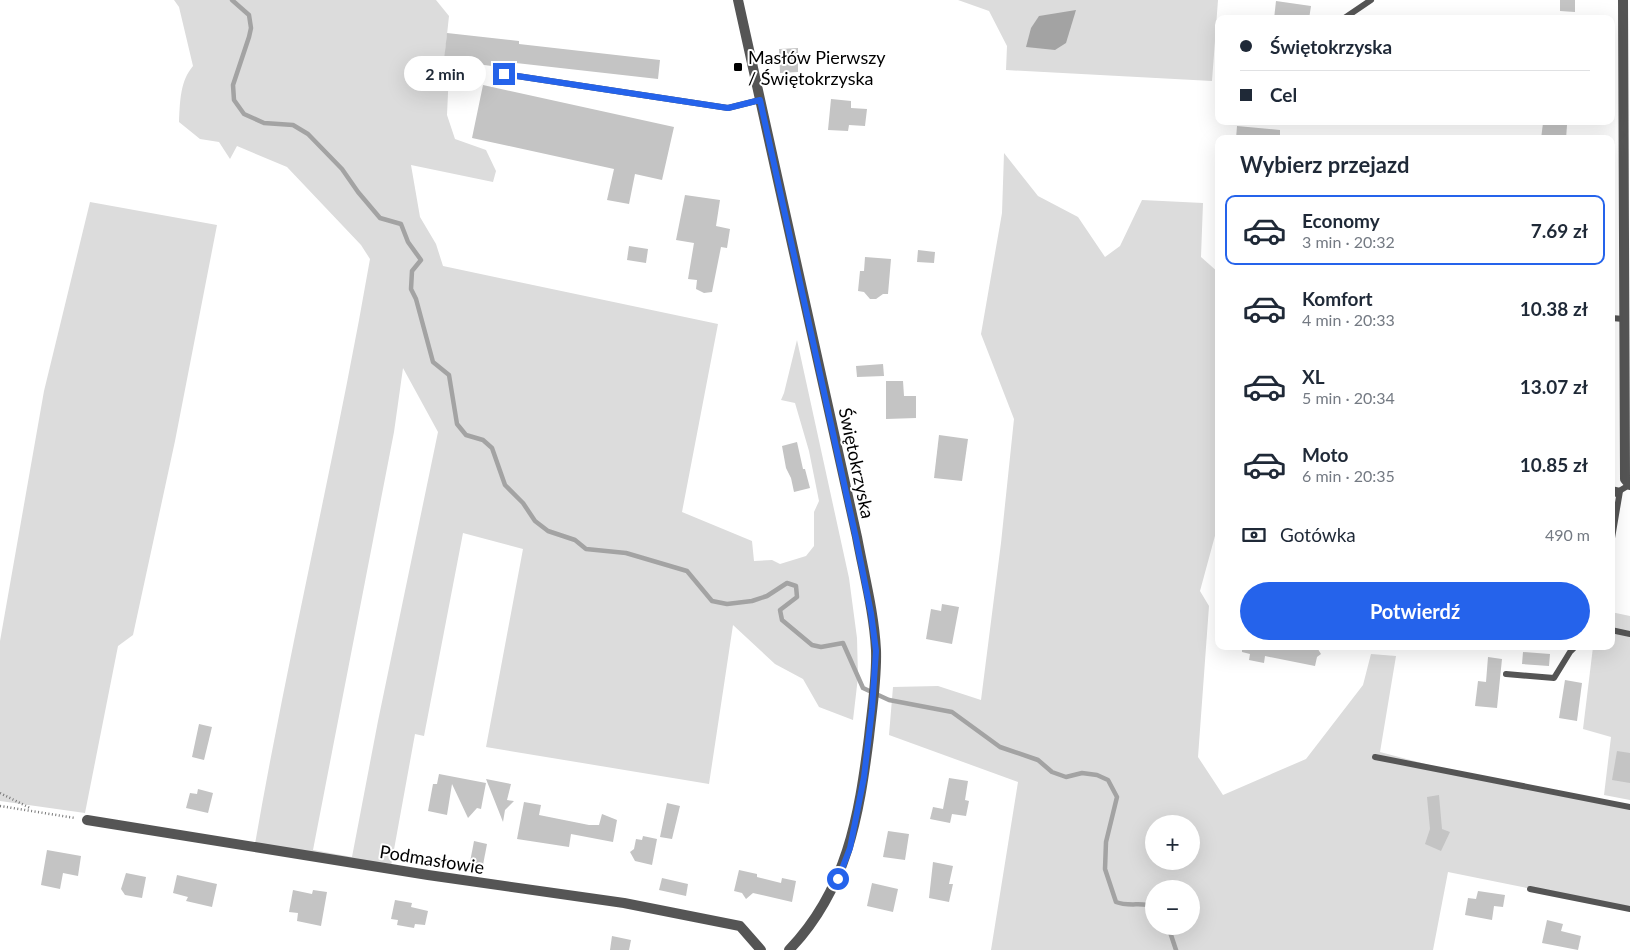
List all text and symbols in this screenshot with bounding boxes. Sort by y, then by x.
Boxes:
text: Świętokrzyska [1270,35,1392,58]
place label: Masłów Pierwszy / Świętokrzyska [748,46,886,89]
callout: 2 min [404,56,486,92]
marker: Masłów Pierwszy / Świętokrzyska [732,61,744,73]
route end [493,63,515,85]
text: 2 min [425,64,465,83]
text: Cel [1270,83,1297,106]
text: Wybierz przejazd [1240,151,1409,178]
icon: car [1242,208,1287,253]
text: Economy [1302,209,1380,232]
text: 7.69 zł [1531,219,1588,242]
text: 3 min · 20:32 [1302,232,1395,251]
icon: car [1242,286,1287,331]
text: Komfort [1302,287,1373,310]
text: 10.38 zł [1520,297,1588,320]
text: 4 min · 20:33 [1302,310,1395,329]
icon: car [1242,364,1287,409]
text: XL [1302,365,1325,388]
text: 13.07 zł [1520,375,1588,398]
text: 5 min · 20:34 [1302,388,1395,407]
street label: Świętokrzyska [835,406,879,520]
icon: car [1242,442,1287,487]
text: Moto [1302,443,1348,466]
text: 10.85 zł [1520,453,1588,476]
text: 6 min · 20:35 [1302,466,1395,485]
icon: cash [1240,521,1268,549]
text: Gotówka [1280,523,1356,546]
text: 490 m [1545,525,1590,544]
button: Potwierdź [1240,582,1590,640]
map controls [1145,815,1200,935]
button: + [1145,815,1200,870]
street label: Podmasłowie [378,840,486,878]
route start [827,868,849,890]
button: − [1145,880,1200,935]

